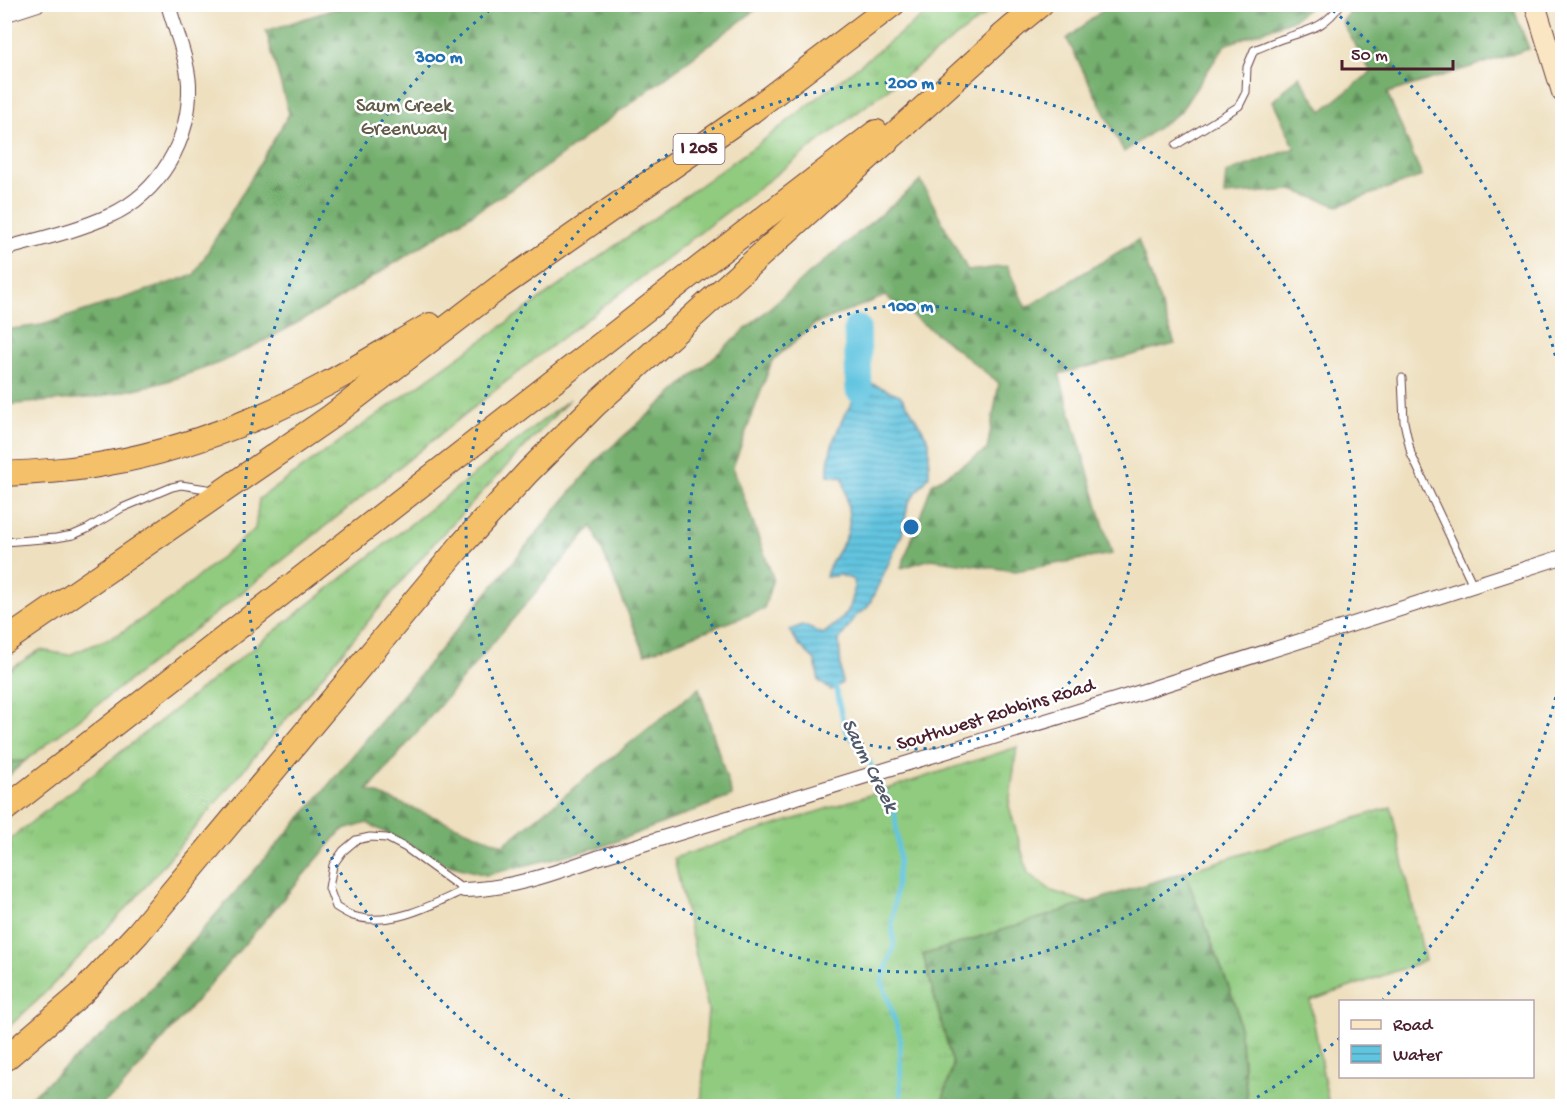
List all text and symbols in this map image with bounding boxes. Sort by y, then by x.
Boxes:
scale bar [1342,33,1453,71]
text: 50 m [1351,46,1388,67]
text: 300 m [415,48,463,69]
text: 200 m [888,74,934,95]
park label: Saum Creek Greenway [356,96,454,142]
road number: I 205 [674,134,724,164]
text: 100 m [888,297,934,318]
centre of rings [901,517,921,537]
street label: Southwest Robbins Road [894,674,1100,757]
water label: Saum Creek [834,715,903,819]
legend [1339,1000,1534,1078]
text: Road [1393,1016,1434,1037]
text: Water [1393,1046,1443,1067]

